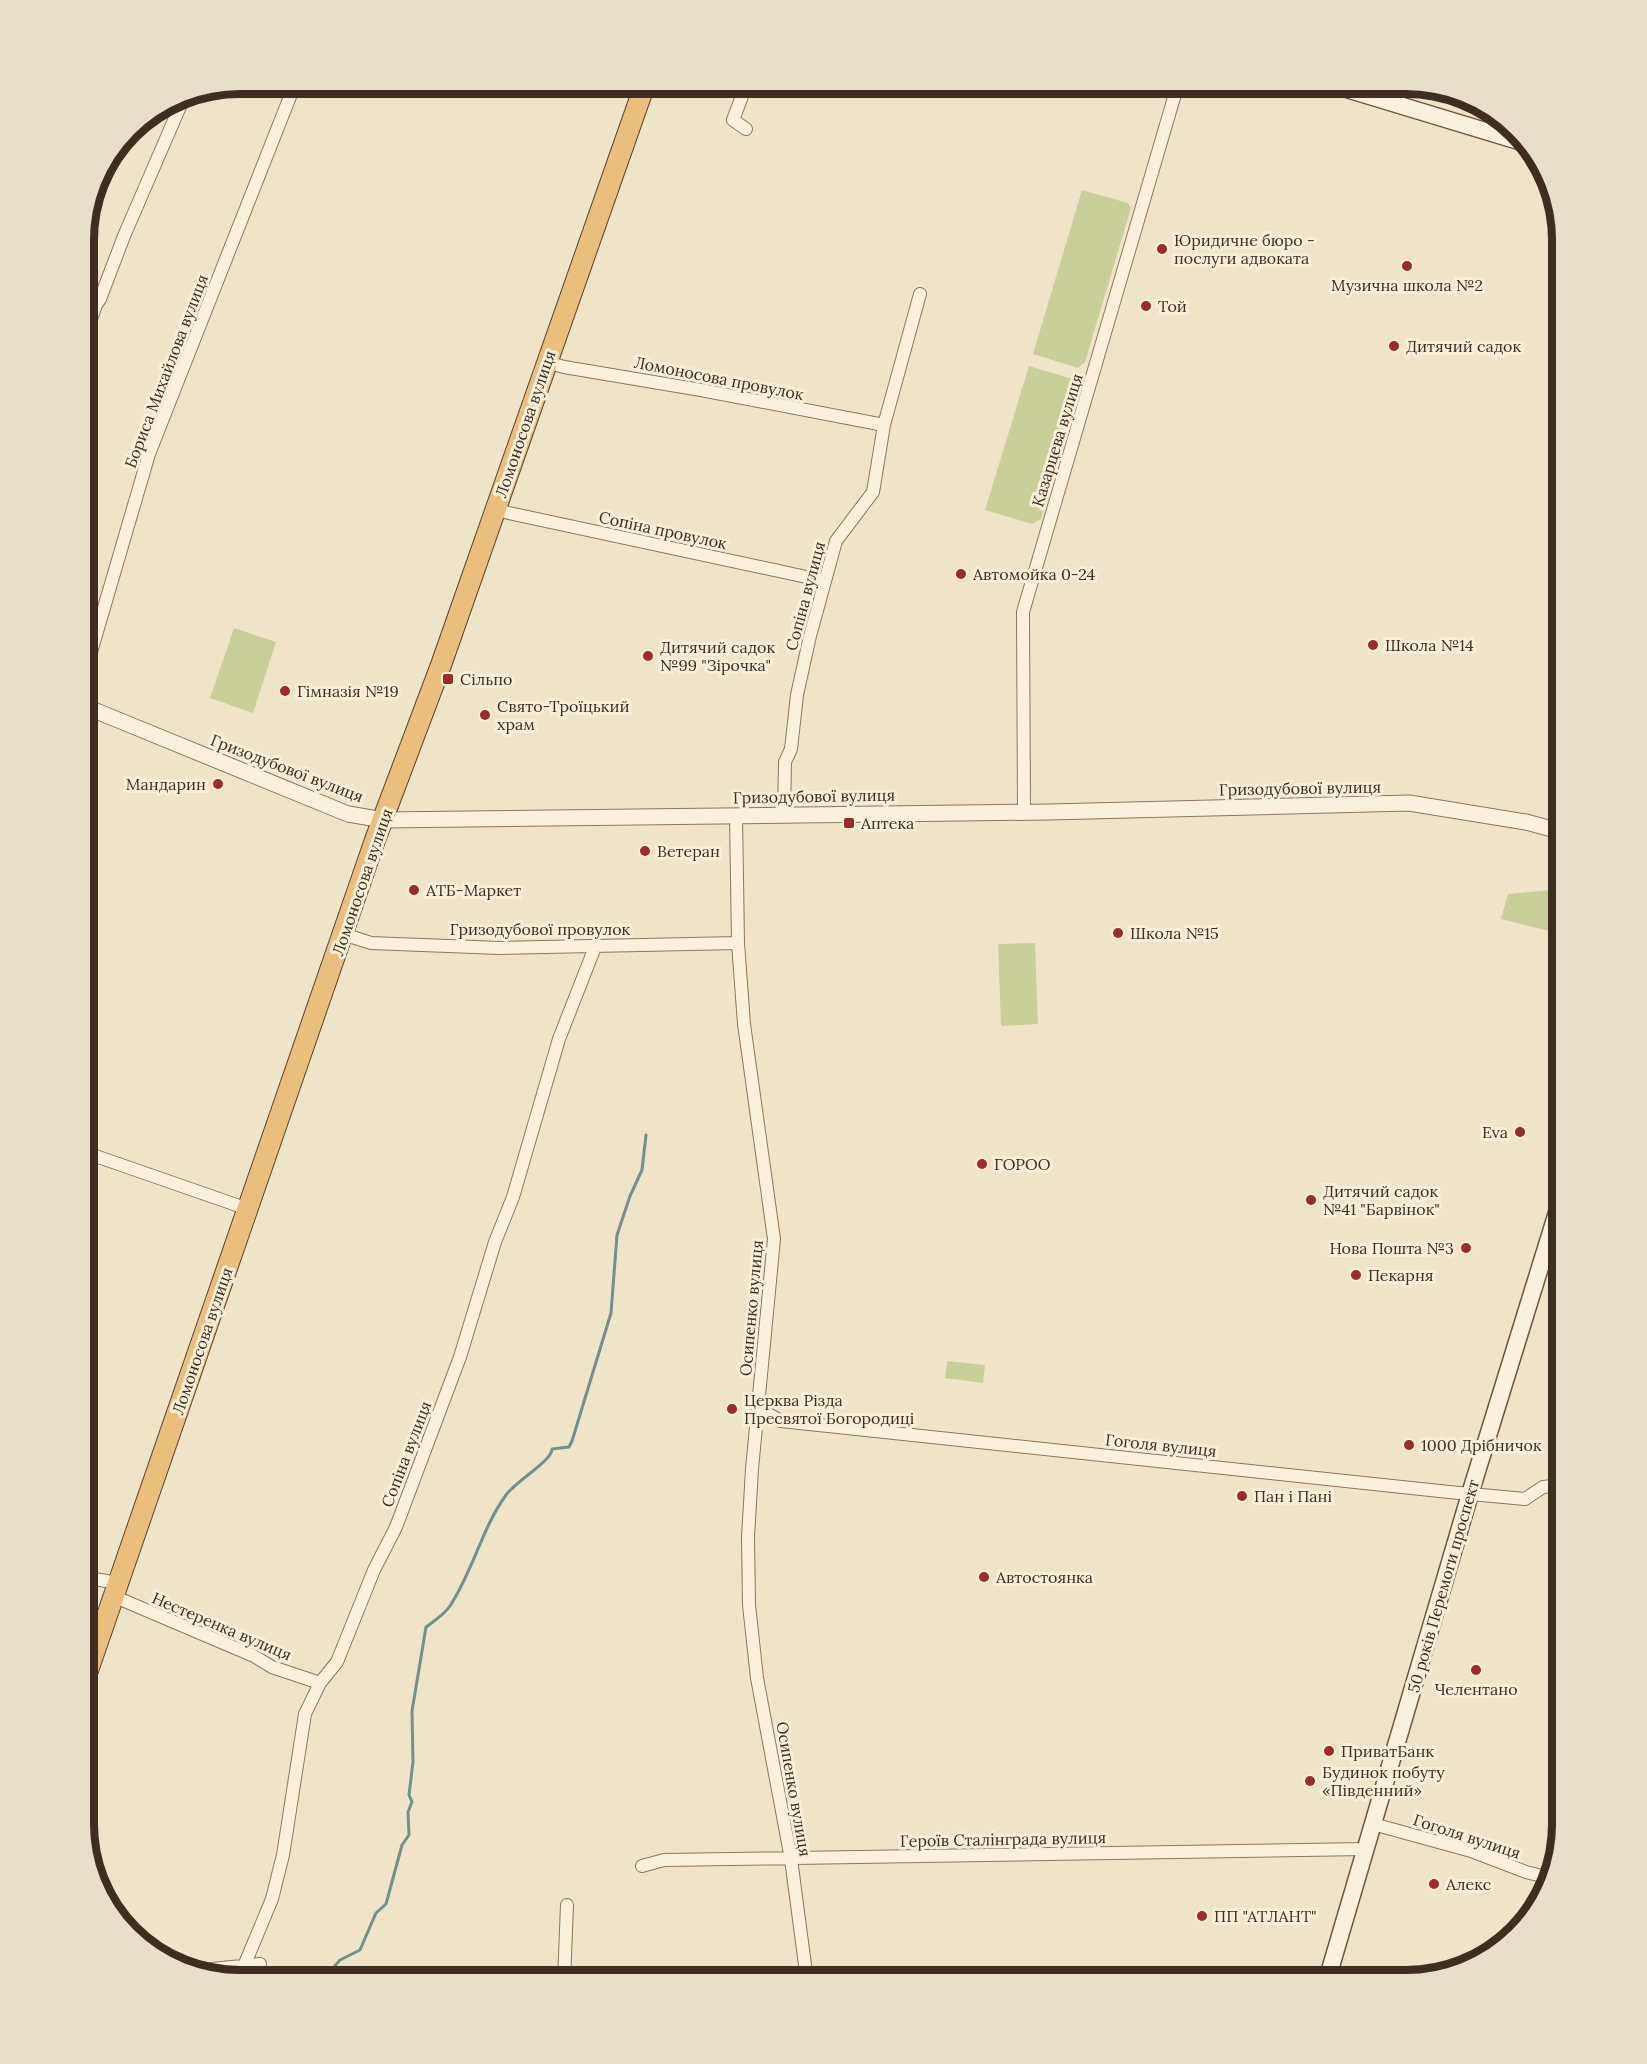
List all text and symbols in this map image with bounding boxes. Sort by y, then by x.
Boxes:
place label: Юридичне бюро - послуги адвоката [1174,230,1315,268]
marker: Юридичне бюро - послуги адвоката [1155,242,1169,256]
marker: Музична школа №2 [1400,259,1414,273]
street label: Бориса Михайлова вулиця [120,271,212,471]
place label: Музична школа №2 [1331,275,1483,295]
place label: Той [1158,296,1187,316]
marker: Той [1139,299,1153,313]
place label: Дитячий садок [1406,336,1521,356]
marker: Дитячий садок [1387,339,1401,353]
street label: Ломоносова вулиця [490,348,560,500]
street label: Ломоносова провулок [633,352,806,404]
street label: Казарцева вулиця [1027,371,1087,509]
street label: Сопіна провулок [597,507,729,553]
street label: Сопіна вулиця [781,539,829,653]
place label: Автомойка 0-24 [972,564,1095,584]
marker: Автомойка 0-24 [954,567,968,581]
place label: Школа №14 [1385,635,1474,655]
place label: Дитячий садок №99 "Зірочка" [660,637,775,675]
marker: Школа №14 [1366,638,1380,652]
marker: Дитячий садок №99 "Зірочка" [641,649,655,663]
place label: Сільпо [460,669,512,689]
marker: Сільпо [441,672,455,686]
place label: Гімназія №19 [297,681,399,701]
marker: Гімназія №19 [278,684,292,698]
place label: Свято-Троїцький храм [497,696,630,734]
marker: Свято-Троїцький храм [478,708,492,722]
street label: Гризодубової вулиця [208,730,366,806]
place label: Мандарин [126,774,206,794]
marker: Мандарин [211,777,225,791]
street label: Гризодубової вулиця [1219,777,1381,799]
street label: Гризодубової вулиця [733,785,895,807]
street label: Ломоносова вулиця [327,806,397,958]
place label: Аптека [860,813,914,833]
marker: Аптека [842,816,856,830]
place label: Ветеран [657,841,720,861]
marker: Ветеран [638,844,652,858]
place label: АТБ-Маркет [425,880,521,900]
marker: АТБ-Маркет [407,883,421,897]
street label: Гризодубової провулок [450,919,631,939]
place label: Школа №15 [1130,923,1219,943]
marker: Школа №15 [1111,926,1125,940]
place label: Eva [1482,1122,1508,1142]
marker: Eva [1513,1125,1527,1139]
place label: ГОРОО [994,1154,1050,1174]
marker: ГОРОО [975,1157,989,1171]
place label: Дитячий садок №41 "Барвінок" [1323,1181,1440,1219]
marker: Дитячий садок №41 "Барвінок" [1304,1193,1318,1207]
place label: Нова Пошта №3 [1329,1238,1454,1258]
street label: Осипенко вулиця [735,1239,767,1377]
marker: Нова Пошта №3 [1459,1241,1473,1255]
street label: Ломоносова вулиця [167,1265,237,1417]
place label: Пекарня [1368,1265,1434,1285]
marker: Пекарня [1349,1268,1363,1282]
place label: Церква Різда Пресвятої Богородиці [744,1390,914,1428]
street label: Сопіна вулиця [377,1398,435,1510]
marker: Церква Різда Пресвятої Богородиці [725,1402,739,1416]
street label: Гоголя вулиця [1104,1429,1218,1461]
place label: 1000 Дрібничок [1421,1435,1542,1455]
marker: 1000 Дрібничок [1402,1438,1416,1452]
street label: 50 років Перемоги проспект [1403,1477,1483,1695]
place label: Пан і Пані [1254,1486,1332,1506]
marker: Пан і Пані [1235,1489,1249,1503]
place label: Автостоянка [995,1567,1093,1587]
marker: Автостоянка [977,1570,991,1584]
street label: Нестеренка вулиця [149,1588,295,1664]
marker: Челентано [1469,1663,1483,1677]
place label: Челентано [1434,1679,1518,1699]
street label: Осипенко вулиця [772,1720,816,1858]
place label: ПриватБанк [1341,1741,1434,1761]
marker: ПриватБанк [1322,1744,1336,1758]
place label: Будинок побуту «Південний» [1322,1762,1445,1800]
marker: Будинок побуту «Південний» [1303,1774,1317,1788]
street label: Гоголя вулиця [1411,1809,1523,1863]
street label: Героїв Сталінграда вулиця [900,1827,1106,1851]
place label: Алекс [1445,1874,1491,1894]
marker: Алекс [1427,1877,1441,1891]
place label: ПП "АТЛАНТ" [1214,1906,1317,1926]
marker: ПП "АТЛАНТ" [1195,1909,1209,1923]

